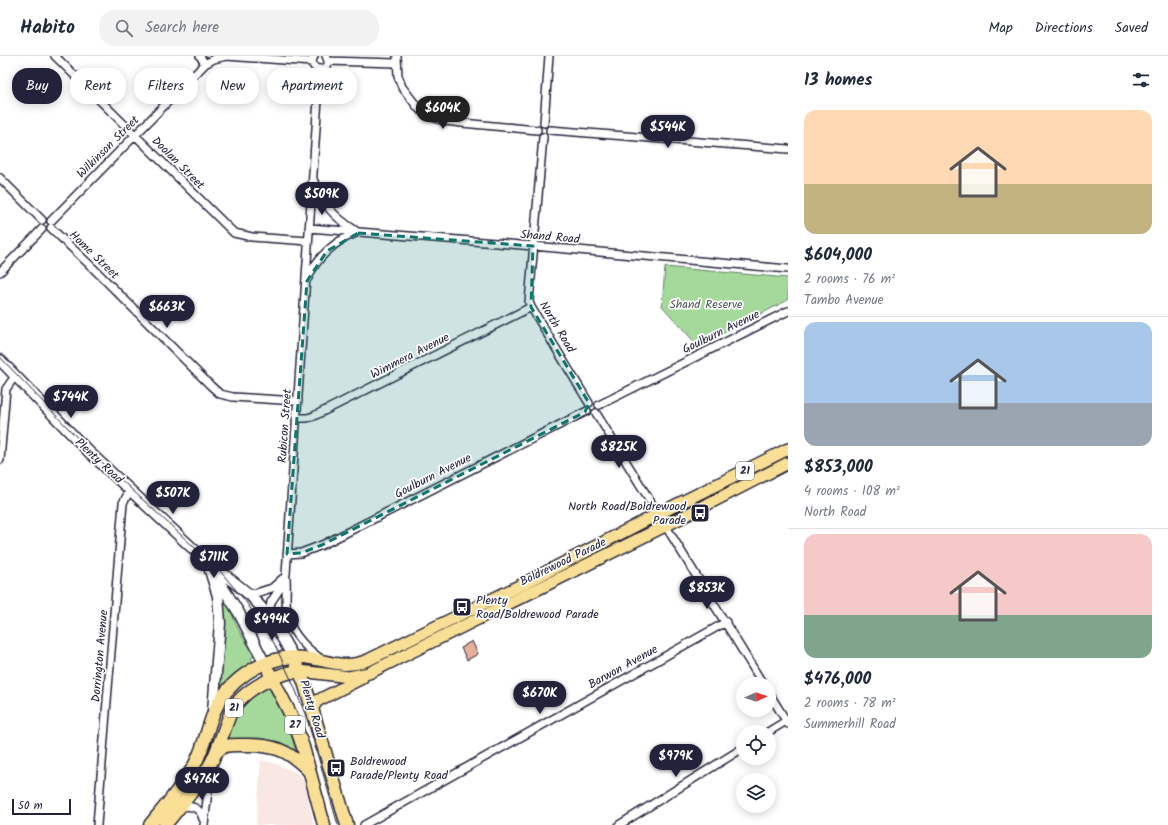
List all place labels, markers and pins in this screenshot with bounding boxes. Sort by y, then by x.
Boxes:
pin: $604K [415,96,471,130]
pin: $544K [640,115,696,149]
pin: $509K [294,182,350,216]
pin: $663K [139,295,195,329]
pin: $744K [43,385,99,419]
pin: $825K [591,435,647,469]
pin: $507K [145,481,201,515]
place label: North Road/Boldrewood Parade [568,497,687,530]
bus stop icon: North Road/Boldrewood Parade [689,502,711,524]
pin: $711K [186,545,242,579]
pin: $853K [679,576,735,610]
place label: Plenty Road/Boldrewood Parade [476,591,599,624]
bus stop icon: Plenty Road/Boldrewood Parade [451,596,473,618]
pin: $494K [244,607,300,641]
pin: $670K [512,681,568,715]
pin: $979K [648,744,704,778]
place label: Boldrewood Parade/Plenty Road [350,752,449,785]
bus stop icon: Boldrewood Parade/Plenty Road [325,757,347,779]
pin: $476K [174,767,230,801]

